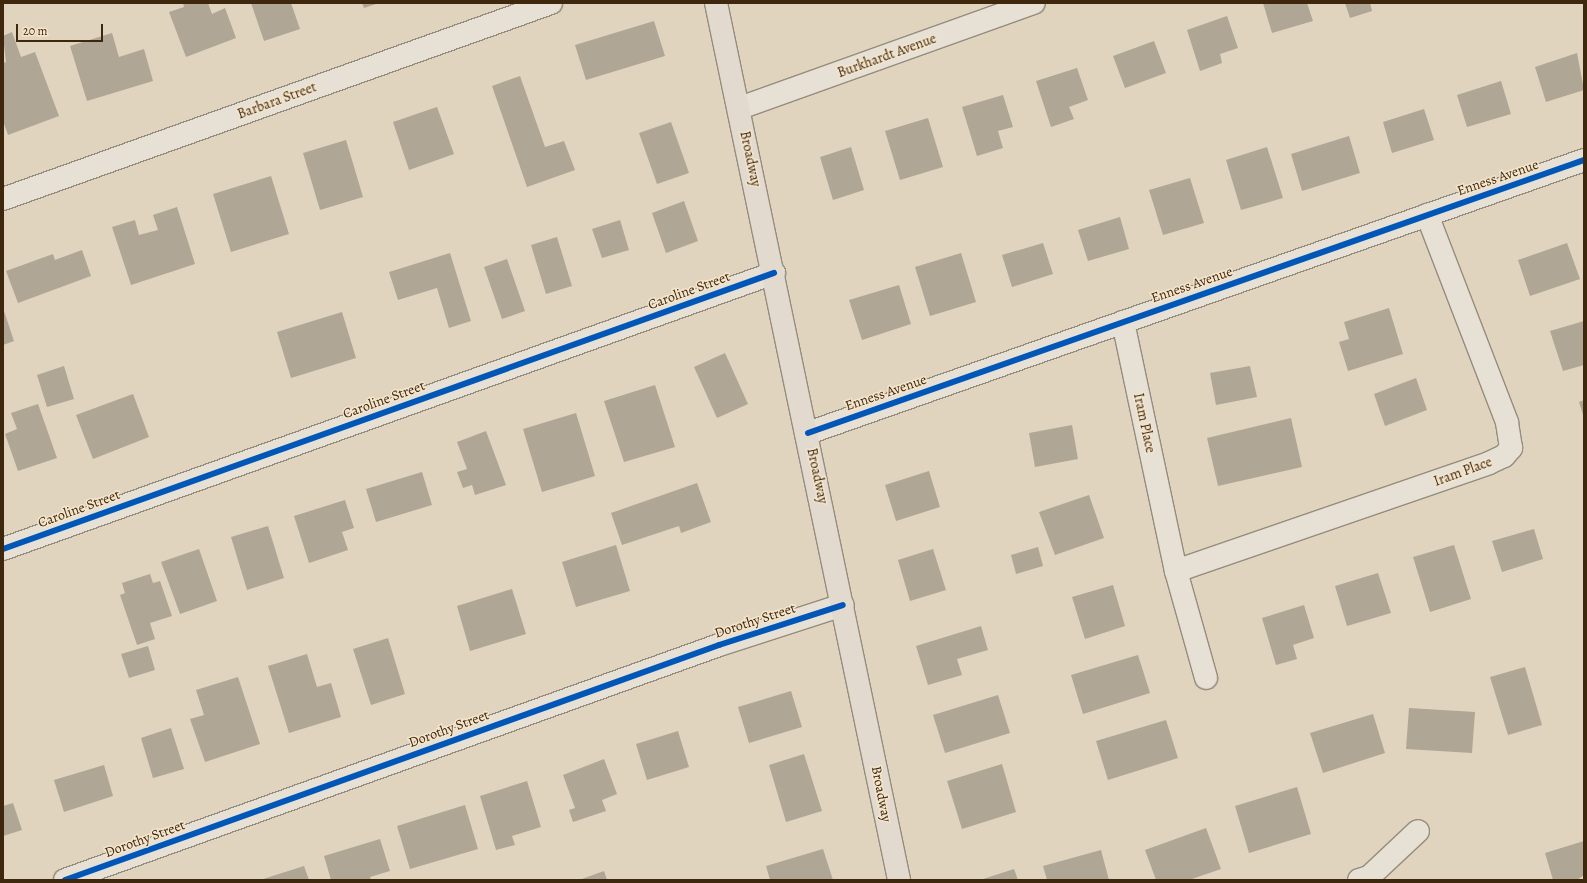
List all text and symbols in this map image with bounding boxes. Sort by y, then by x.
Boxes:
scale bar [18,16,105,42]
text: 20 m [23,23,47,39]
street label: Burkhardt Avenue [835,30,939,82]
street label: Barbara Street [235,79,319,123]
street label: Broadway [736,130,764,188]
street label: Enness Avenue [1455,156,1541,200]
street label: Enness Avenue [1149,263,1235,307]
street label: Caroline Street [646,268,732,314]
street label: Enness Avenue [843,371,929,415]
street label: Caroline Street [341,377,427,423]
street label: Iram Place [1129,392,1159,454]
street label: Broadway [803,447,831,505]
street label: Iram Place [1432,454,1494,490]
street label: Caroline Street [36,486,122,532]
street label: Dorothy Street [712,600,798,642]
street label: Dorothy Street [407,707,491,751]
street label: Broadway [867,765,895,823]
street label: Dorothy Street [103,817,187,861]

